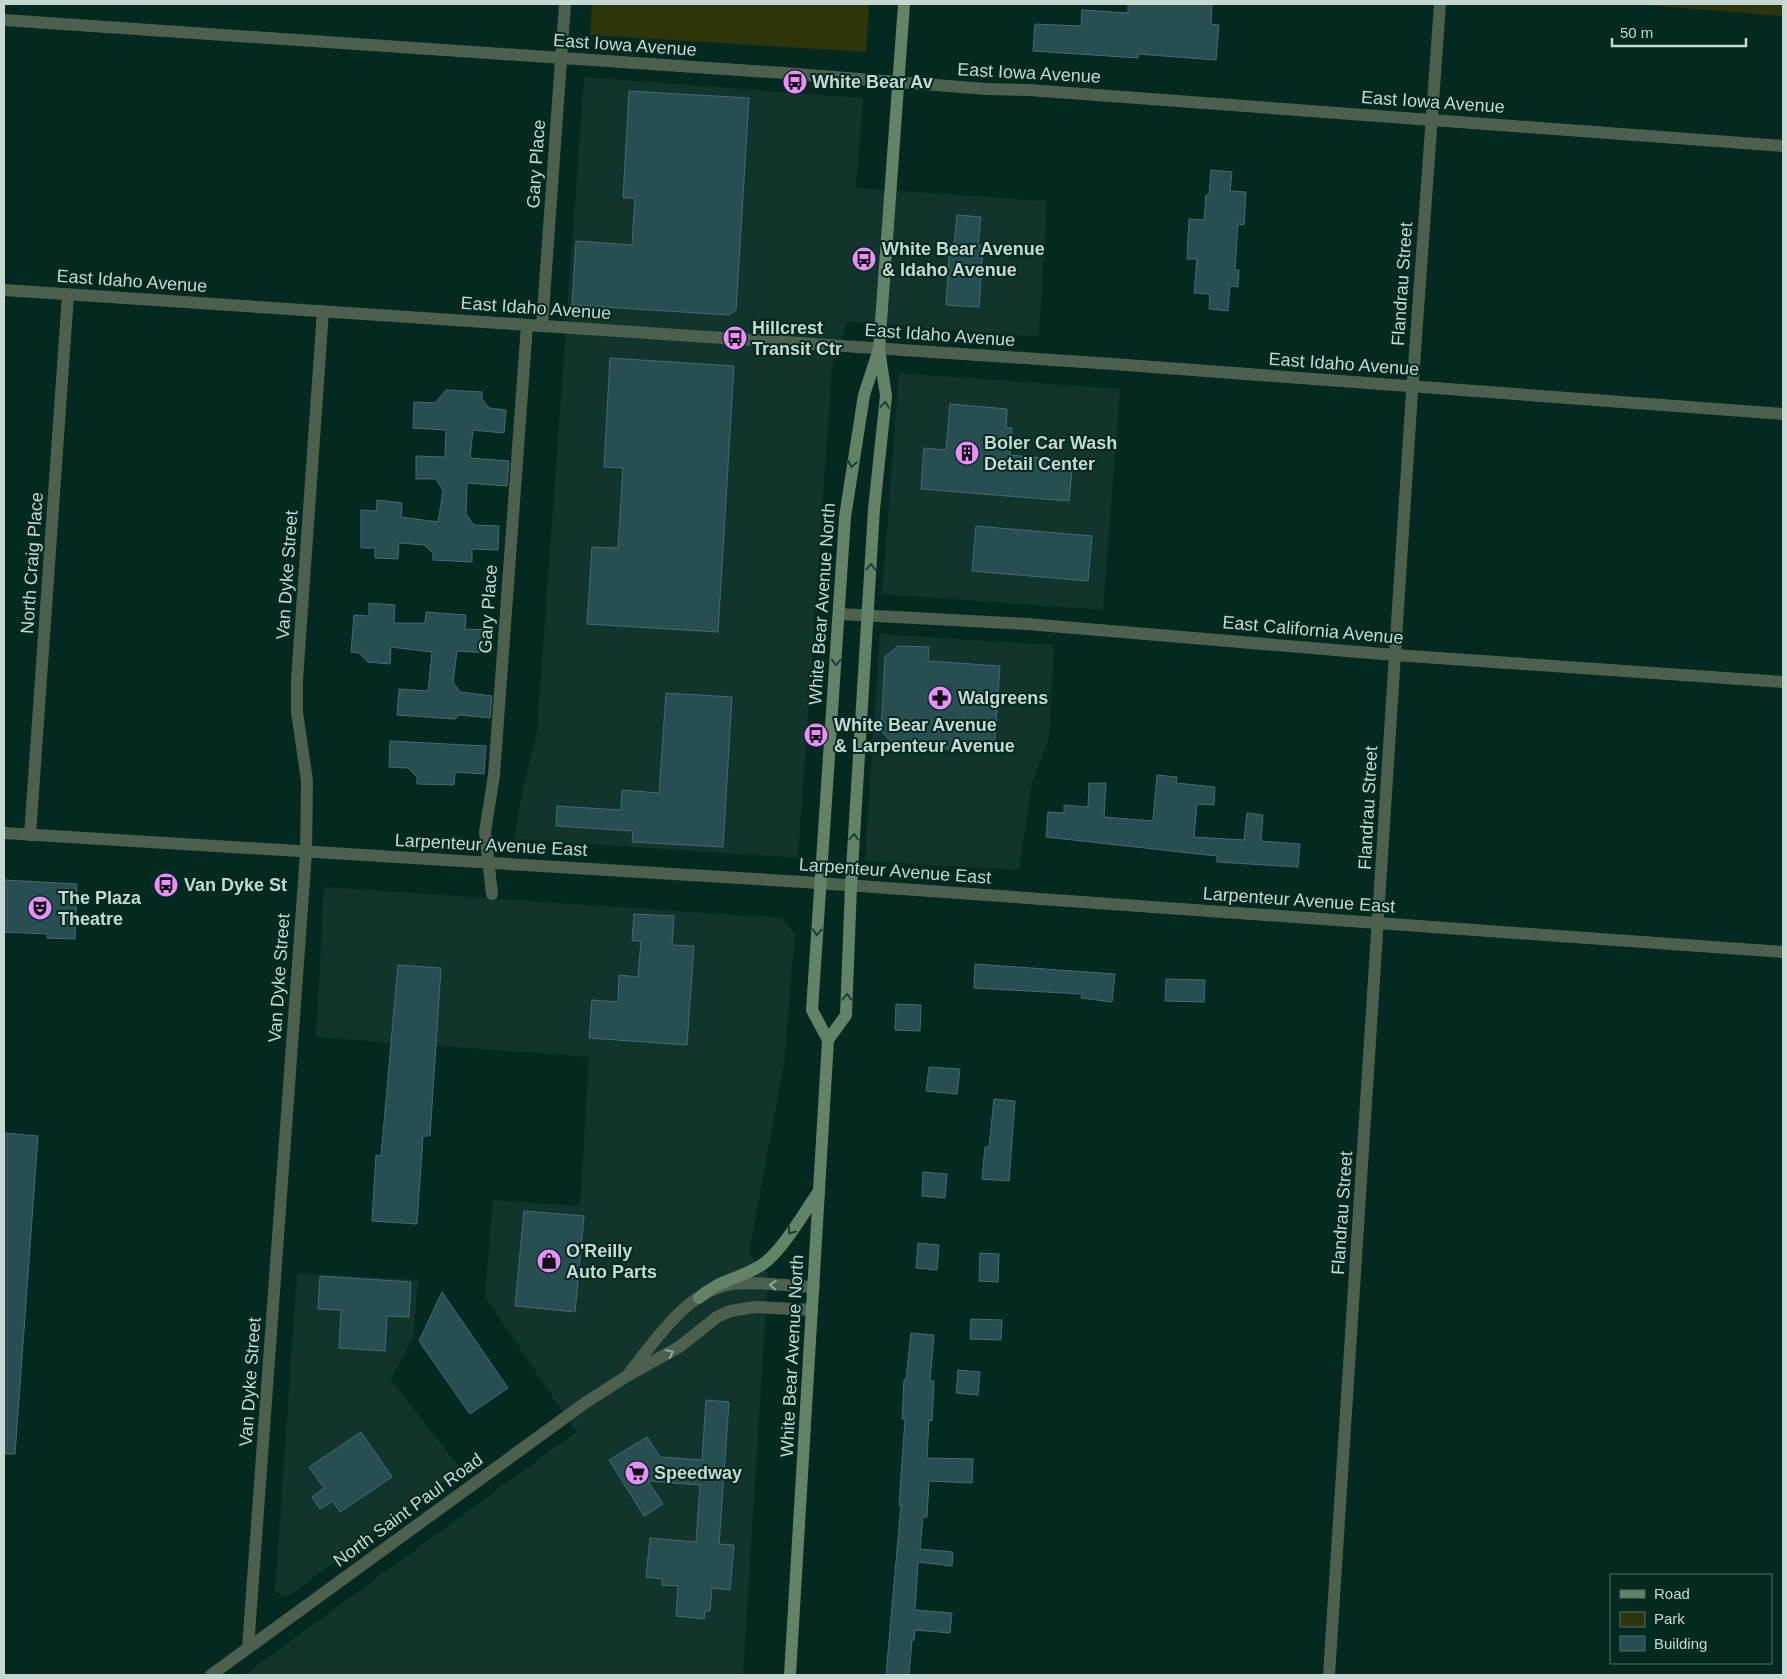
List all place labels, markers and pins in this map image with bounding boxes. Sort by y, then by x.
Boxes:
bus stop icon: White Bear Av [782,69,808,95]
place label: White Bear Av [812,72,933,92]
place label: White Bear Avenue & Idaho Avenue [882,239,1045,280]
bus stop icon: White Bear Avenue & Idaho Avenue [851,246,877,272]
place label: Hillcrest Transit Ctr [752,318,842,359]
bus stop icon: Hillcrest Transit Ctr [722,325,748,351]
place label: Boler Car Wash Detail Center [984,433,1117,474]
building icon: Boler Car Wash Detail Center [954,440,980,466]
pharmacy icon: Walgreens [927,685,953,711]
place label: Walgreens [958,688,1048,708]
place label: White Bear Avenue & Larpenteur Avenue [834,715,1015,756]
bus stop icon: White Bear Avenue & Larpenteur Avenue [803,722,829,748]
bus stop icon: Van Dyke St [153,872,179,898]
place label: Van Dyke St [184,875,287,895]
place label: The Plaza Theatre [58,888,142,929]
theatre icon: The Plaza Theatre [27,895,53,921]
place label: O'Reilly Auto Parts [566,1241,657,1282]
shop icon: O'Reilly Auto Parts [536,1248,562,1274]
supermarket icon: Speedway [624,1460,650,1486]
place label: Speedway [654,1463,742,1483]

